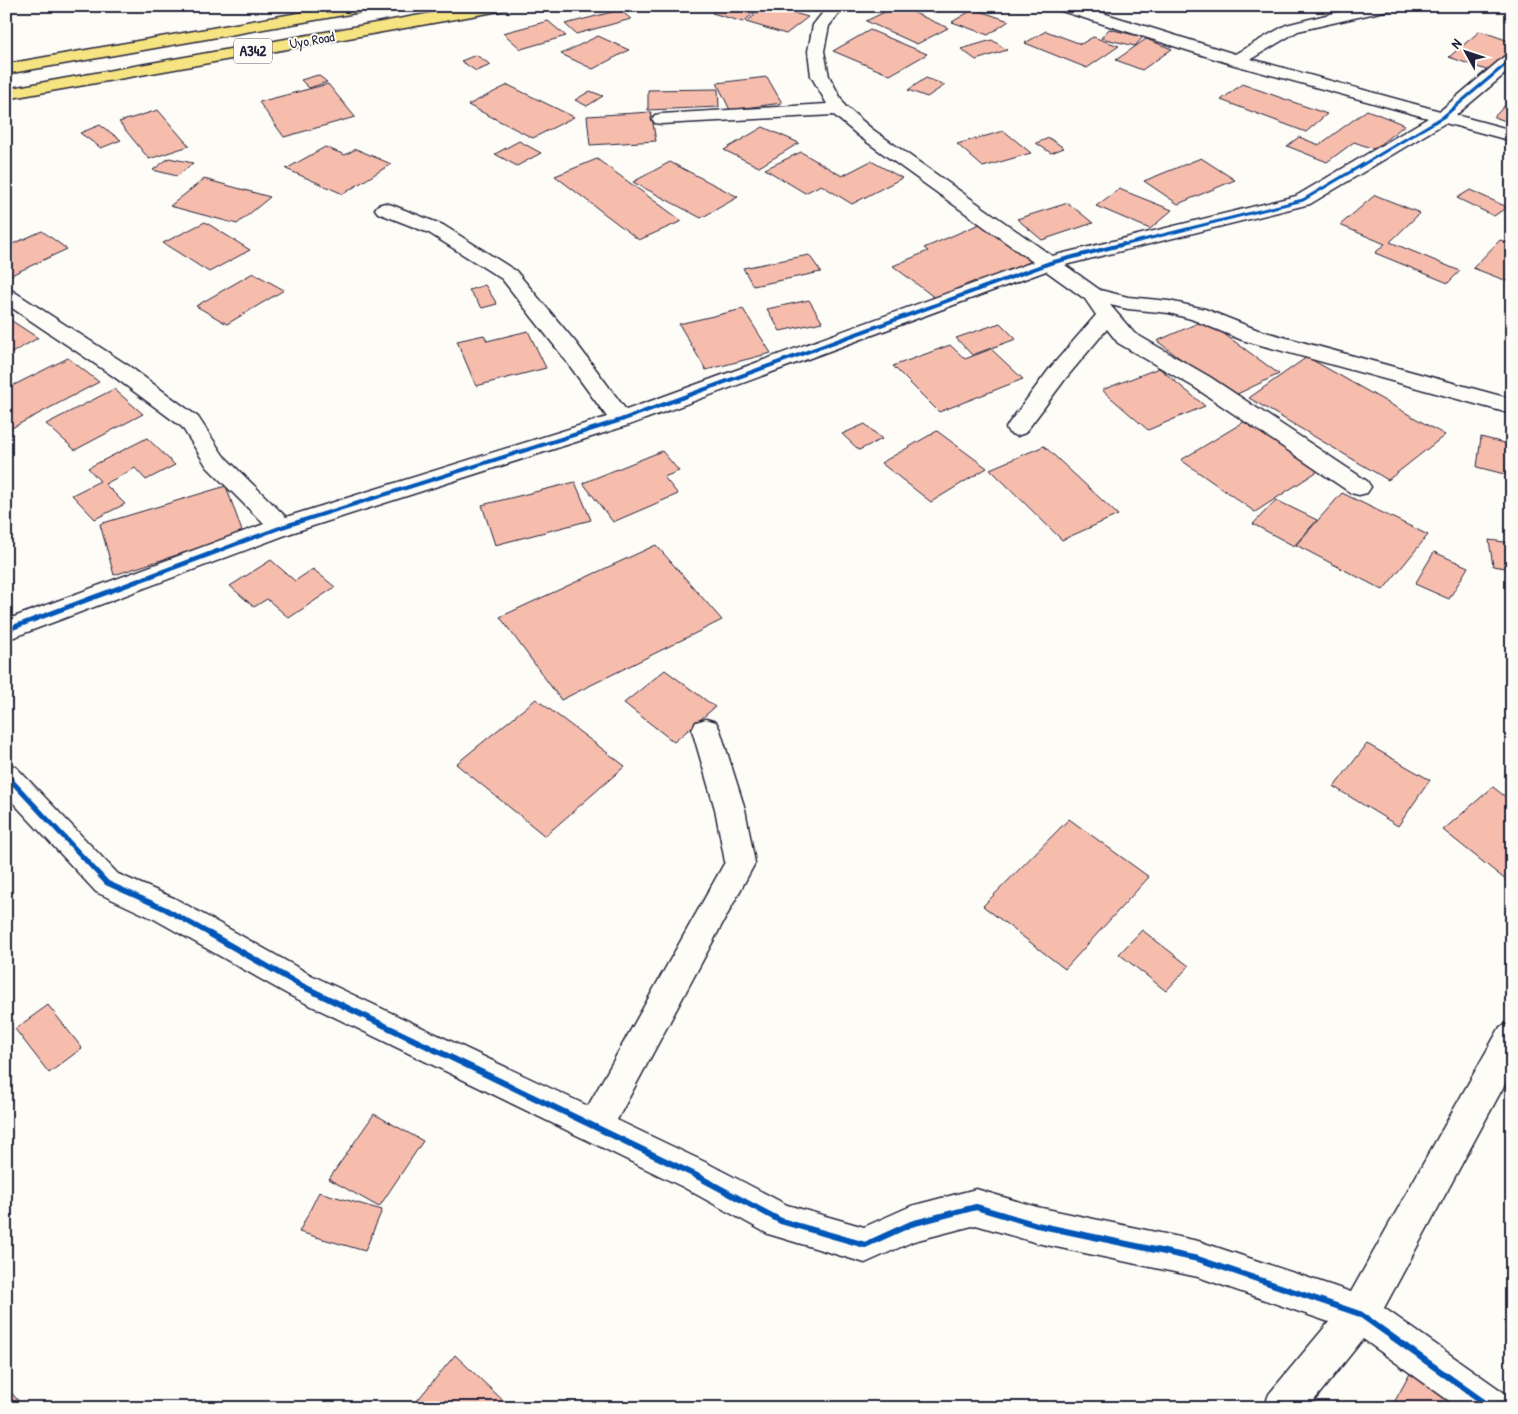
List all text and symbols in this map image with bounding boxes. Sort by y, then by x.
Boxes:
street label: Uyo Road [288,26,337,54]
north arrow [1440,28,1490,78]
text: N [1446,34,1466,52]
road number: A342 [234,38,272,64]

